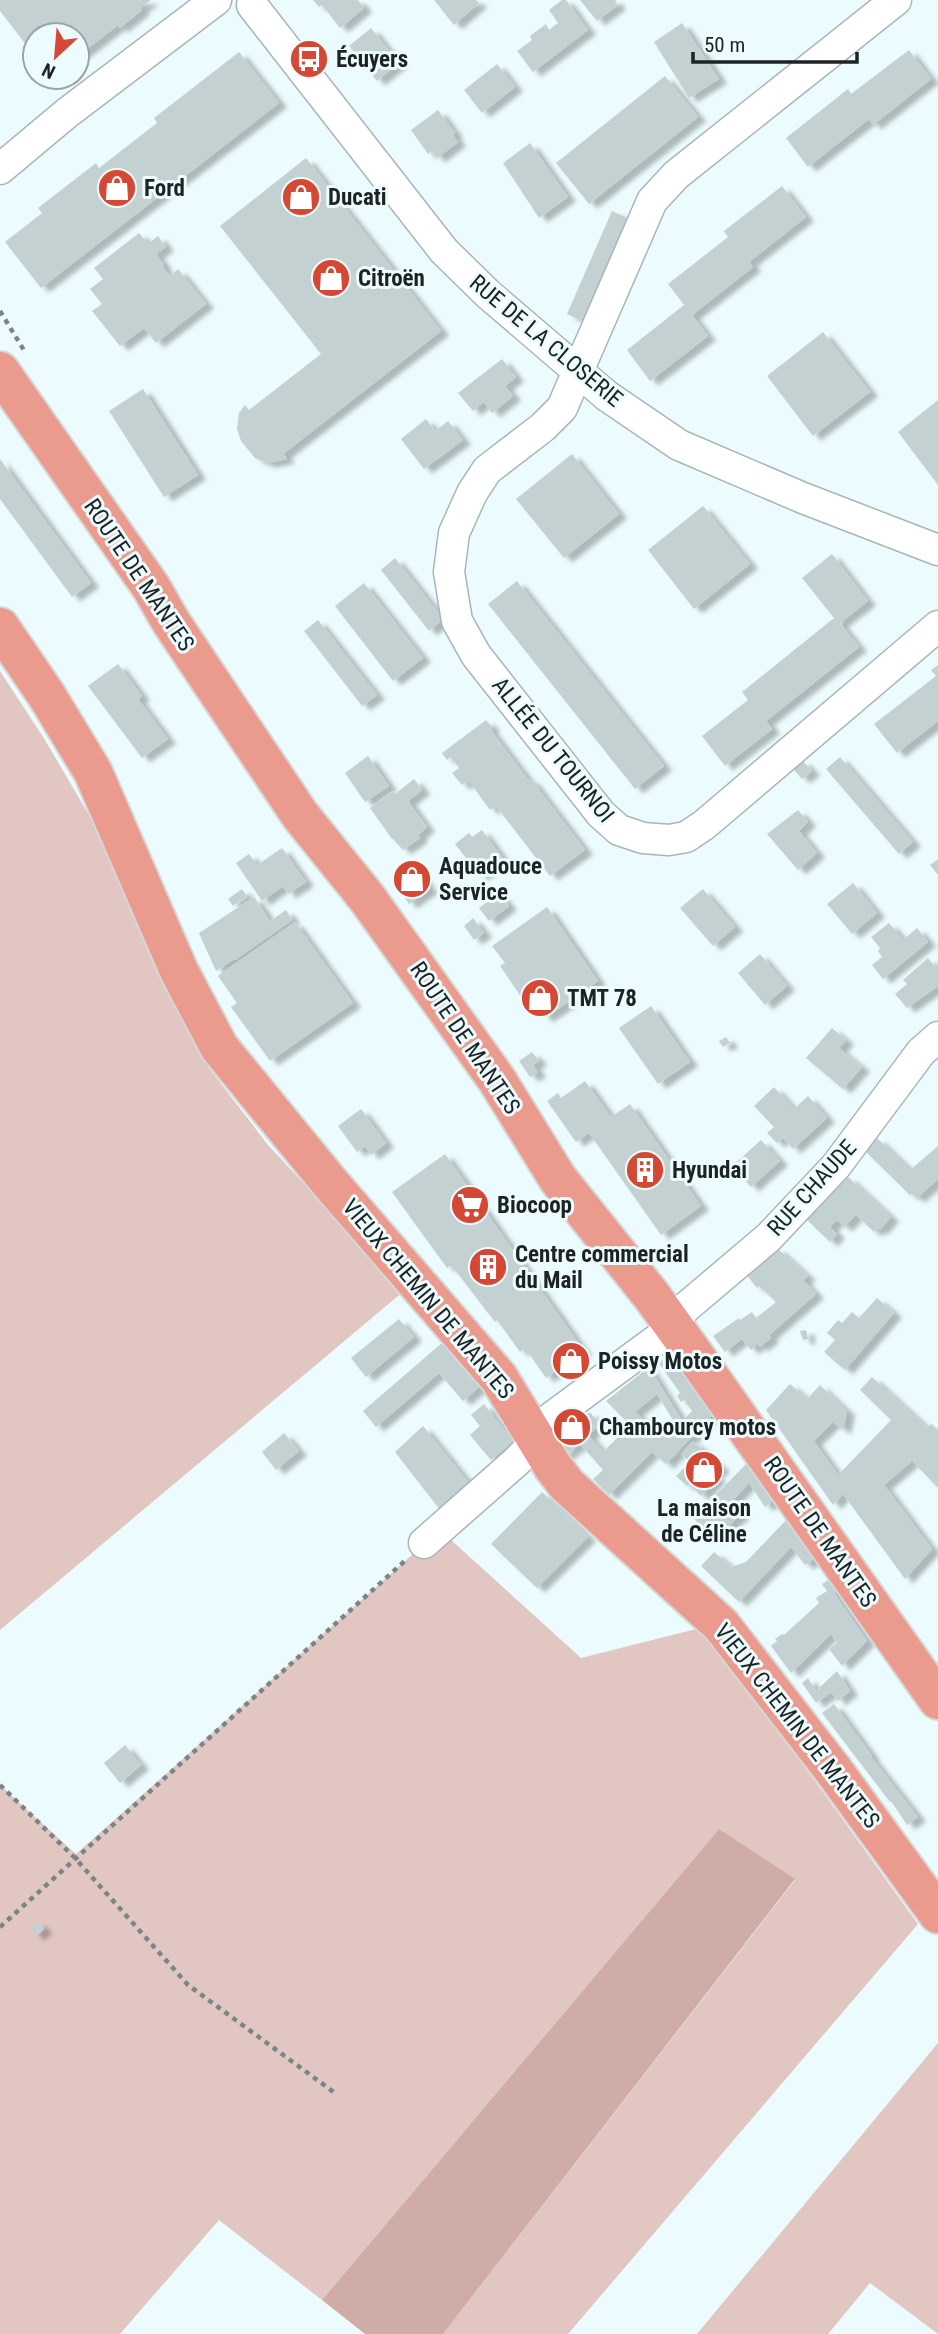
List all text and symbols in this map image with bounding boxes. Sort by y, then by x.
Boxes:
north arrow [21,21,91,91]
scale bar [693,21,858,65]
text: 50 m [704,33,745,57]
bus stop icon: Écuyers [288,38,330,80]
place label: Écuyers [336,45,408,73]
text: N [38,58,59,84]
shop icon: Ford [96,167,138,209]
place label: Ford [144,175,185,202]
shop icon: Ducati [280,176,322,218]
place label: Ducati [328,184,387,211]
shop icon: Citroën [310,257,352,299]
place label: Citroën [358,265,425,292]
street label: RUE DE LA CLOSERIE [464,269,628,413]
street label: ROUTE DE MANTES [78,494,200,656]
street label: ALLÉE DU TOURNOI [486,671,620,828]
place label: Aquadouce Service [439,853,542,906]
shop icon: Aquadouce Service [391,858,433,900]
street label: ROUTE DE MANTES [404,957,526,1119]
shop icon: TMT 78 [519,977,561,1019]
place label: TMT 78 [567,985,637,1012]
street label: RUE CHAUDE [762,1134,862,1242]
building icon: Hyundai [624,1149,666,1191]
place label: Hyundai [672,1157,747,1184]
supermarket icon: Biocoop [449,1184,491,1226]
place label: Biocoop [497,1192,572,1219]
street label: VIEUX CHEMIN DE MANTES [337,1194,519,1404]
place label: Centre commercial du Mail [515,1241,689,1294]
building icon: Centre commercial du Mail [467,1246,509,1288]
shop icon: Poissy Motos [550,1340,592,1382]
place label: Poissy Motos [598,1348,722,1375]
shop icon: Chambourcy motos [551,1406,593,1448]
place label: Chambourcy motos [599,1414,776,1441]
shop icon: La maison de Céline [683,1449,725,1491]
street label: ROUTE DE MANTES [758,1452,882,1612]
place label: La maison de Céline [657,1495,751,1548]
street label: VIEUX CHEMIN DE MANTES [709,1618,885,1834]

